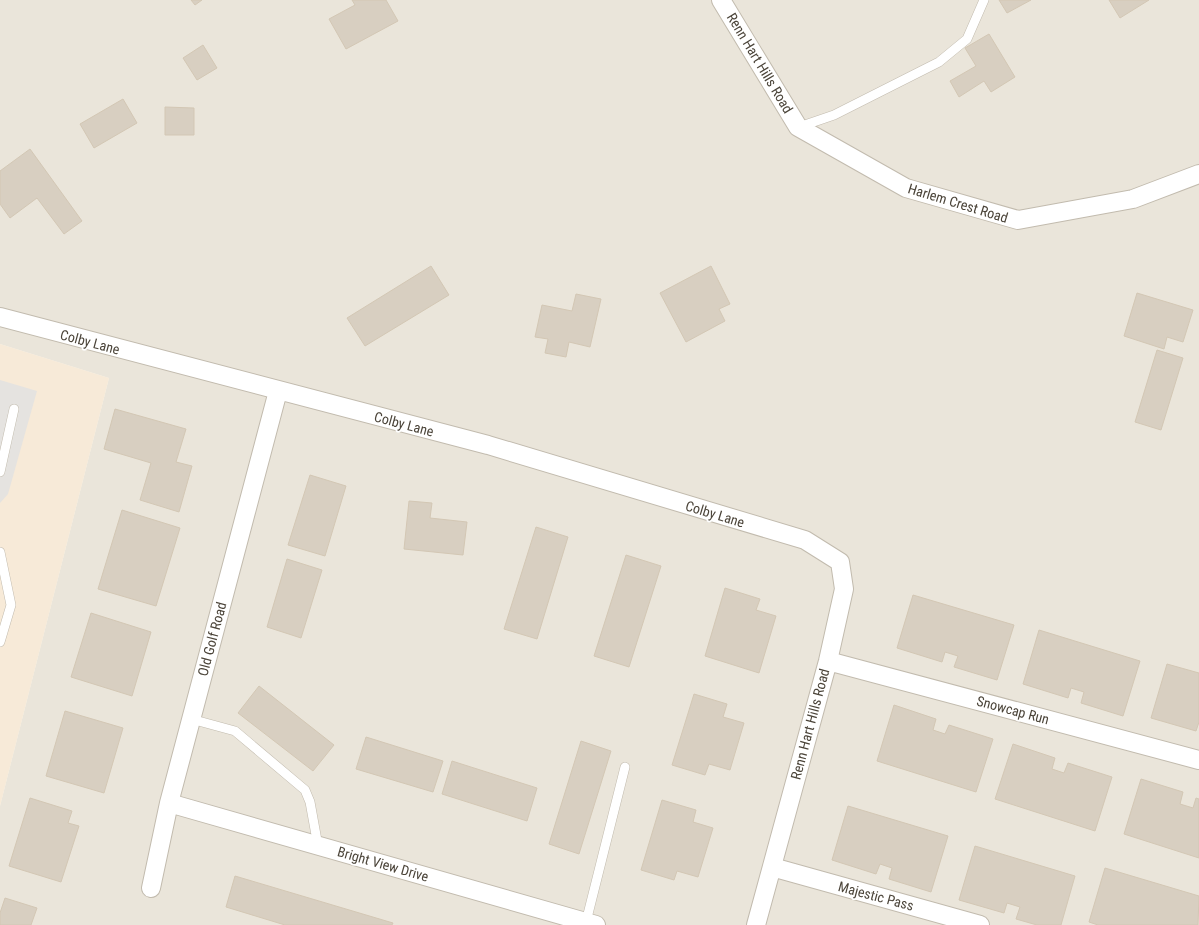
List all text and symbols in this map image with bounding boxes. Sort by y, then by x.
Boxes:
street label: Renn Hart Hills Road [724,10,796,116]
street label: Harlem Crest Road [906,180,1010,226]
street label: Colby Lane [59,326,122,358]
street label: Colby Lane [373,408,436,440]
street label: Colby Lane [684,497,747,531]
street label: Old Golf Road [194,600,230,678]
street label: Renn Hart Hills Road [787,667,833,781]
street label: Snowcap Run [975,693,1051,727]
street label: Bright View Drive [336,843,431,885]
street label: Majestic Pass [836,878,916,914]

